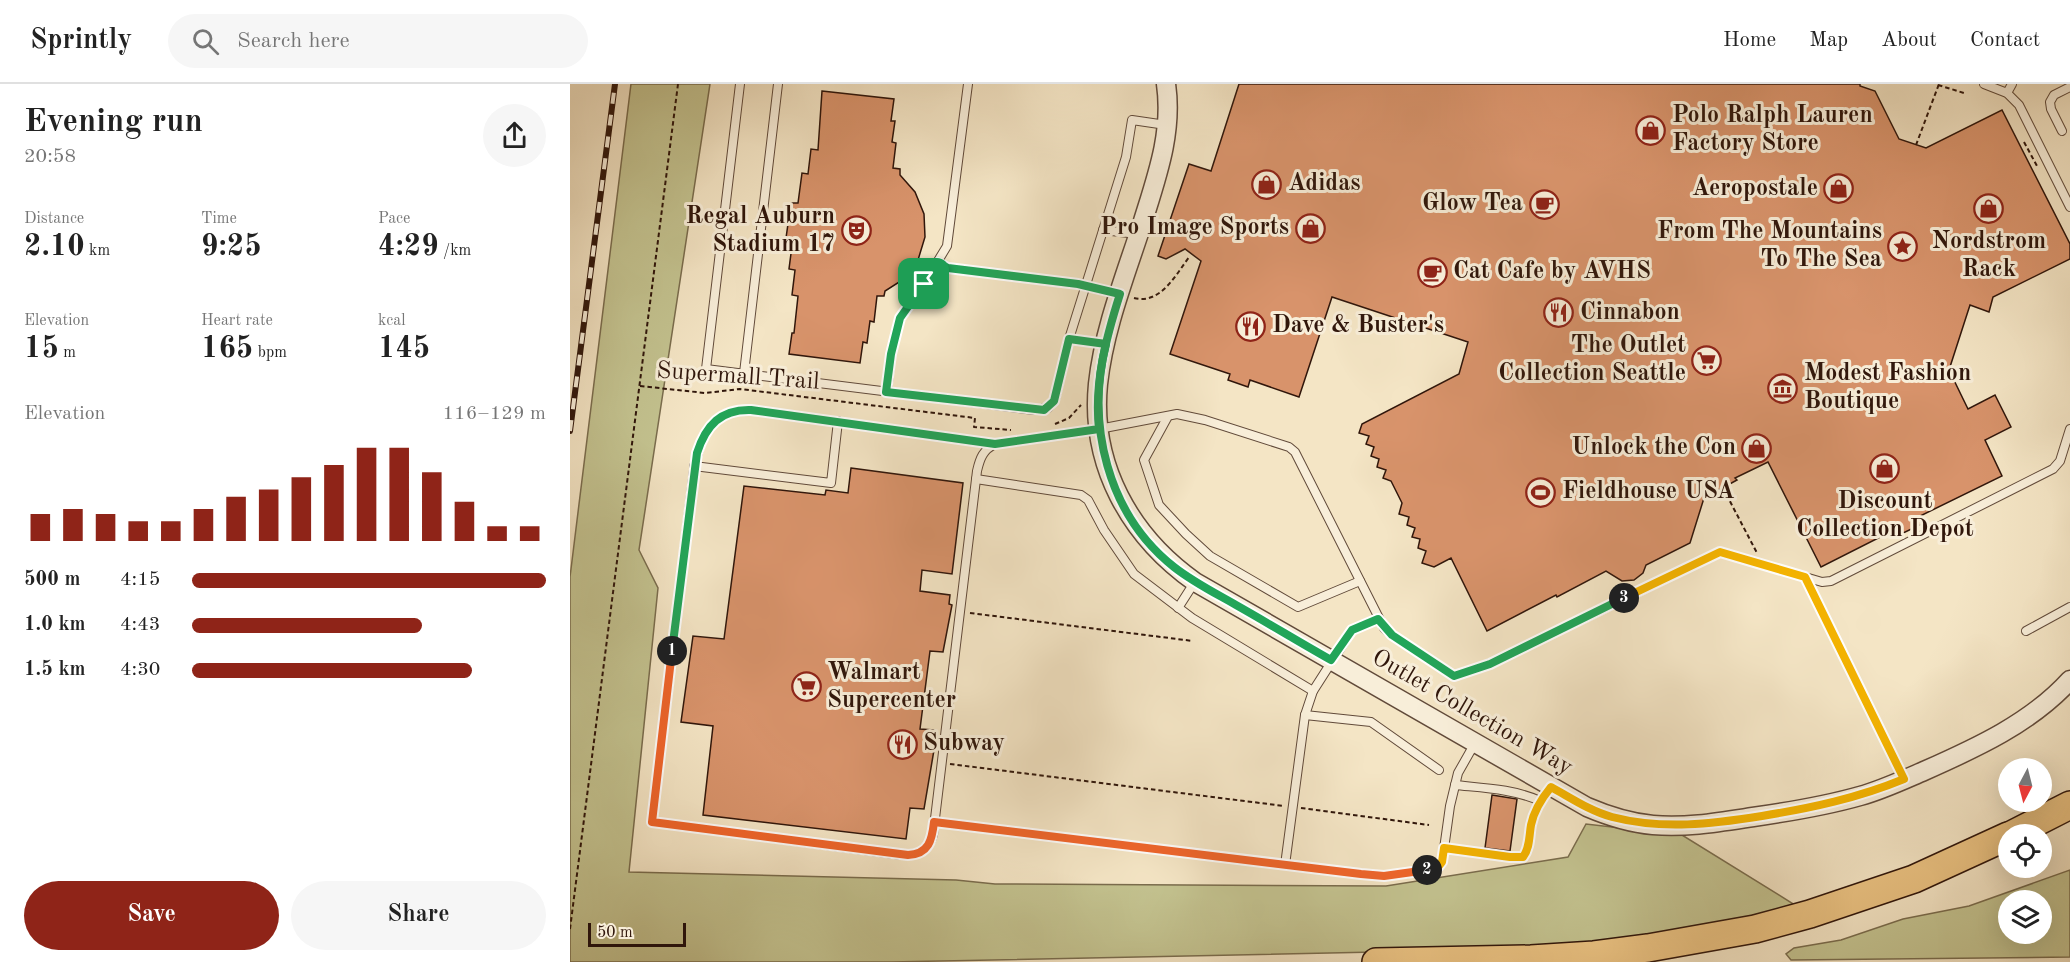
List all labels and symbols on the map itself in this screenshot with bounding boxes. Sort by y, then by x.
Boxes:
place label: Polo Ralph Lauren Factory Store [1672,104,1873,156]
shop icon: Polo Ralph Lauren Factory Store [1635,114,1667,146]
shop icon: Adidas [1251,168,1283,200]
place label: Adidas [1288,172,1361,196]
shop icon: Aeropostale [1823,173,1855,205]
place label: Aeropostale [1692,177,1818,201]
cafe icon: Glow Tea [1528,188,1560,220]
place label: Glow Tea [1422,192,1523,216]
shop icon: Nordstrom Rack [1973,193,2005,225]
place label: Regal Auburn Stadium 17 [686,205,835,257]
shop icon: Pro Image Sports [1294,212,1326,244]
theatre icon: Regal Auburn Stadium 17 [840,215,872,247]
place label: Pro Image Sports [1100,216,1289,240]
place label: From The Mountains To The Sea [1657,220,1882,272]
place icon: From The Mountains To The Sea [1887,230,1919,262]
place label: Nordstrom Rack [1932,230,2046,282]
cafe icon: Cat Cafe by AVHS [1416,256,1448,288]
pin [898,258,949,309]
place label: Cat Cafe by AVHS [1453,260,1651,284]
restaurant icon: Cinnabon [1543,297,1575,329]
place label: Cinnabon [1580,301,1680,325]
restaurant icon: Dave & Buster's [1235,310,1267,342]
place label: Dave & Buster's [1272,314,1444,338]
place label: The Outlet Collection Seattle [1498,334,1686,386]
supermarket icon: The Outlet Collection Seattle [1691,344,1723,376]
street label: Supermall Trail [656,359,820,395]
place label: Modest Fashion Boutique [1804,362,1971,414]
museum icon: Modest Fashion Boutique [1767,372,1799,404]
shop icon: Unlock the Con [1741,432,1773,464]
place label: Unlock the Con [1571,436,1736,460]
shop icon: Discount Collection Depot [1869,453,1901,485]
sports icon: Fieldhouse USA [1525,476,1557,508]
place label: Fieldhouse USA [1562,480,1735,504]
place label: Discount Collection Depot [1796,490,1974,542]
pin: 3 [1609,583,1639,613]
pin: 1 [657,636,687,666]
street label: Outlet Collection Way [1367,646,1577,780]
place label: Walmart Supercenter [827,661,956,713]
supermarket icon: Walmart Supercenter [790,671,822,703]
restaurant icon: Subway [886,728,918,760]
place label: Subway [923,732,1005,756]
north arrow [1998,758,2052,812]
pin: 2 [1412,855,1442,885]
scale bar [588,920,686,948]

